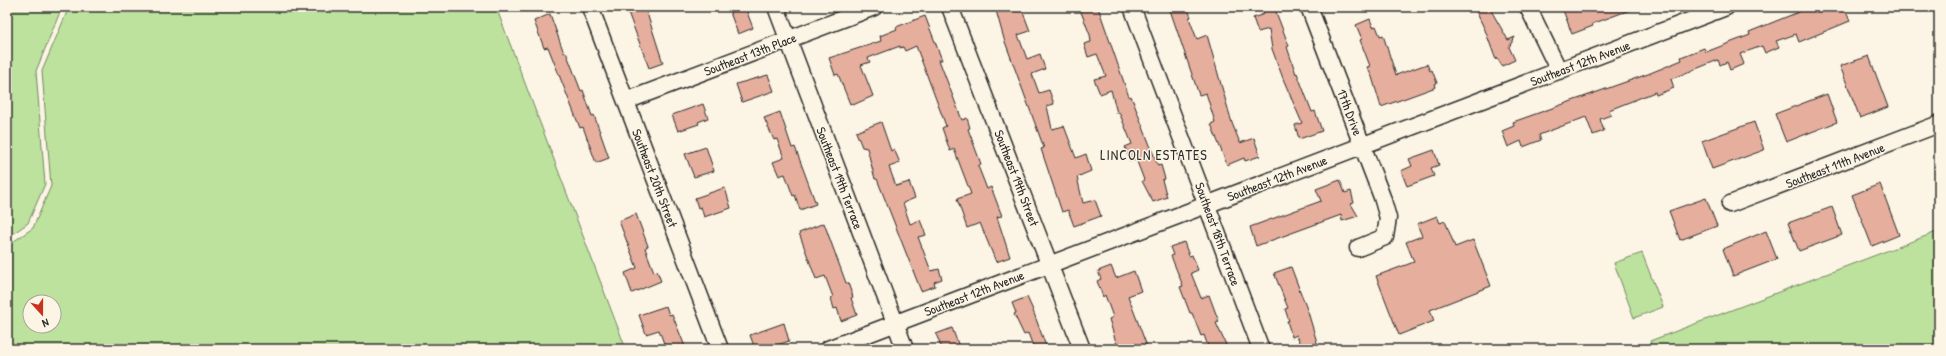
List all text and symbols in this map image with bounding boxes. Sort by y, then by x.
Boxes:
street label: Southeast 13th Place [701,28,799,80]
street label: Southeast 12th Avenue [1527,36,1633,90]
street label: 17th Drive [1333,86,1367,138]
street label: Southeast 19th Terrace [812,124,868,232]
street label: Southeast 20th Street [628,126,682,230]
street label: Southeast 19th Street [990,127,1044,229]
street label: Southeast 11th Avenue [1783,138,1887,192]
district label: LINCOLN ESTATES [1100,145,1208,164]
street label: Southeast 12th Avenue [1224,151,1330,205]
street label: Southeast 18th Terrace [1191,180,1245,288]
street label: Southeast 12th Avenue [921,266,1027,320]
north arrow [22,294,62,334]
text: N [40,316,51,331]

